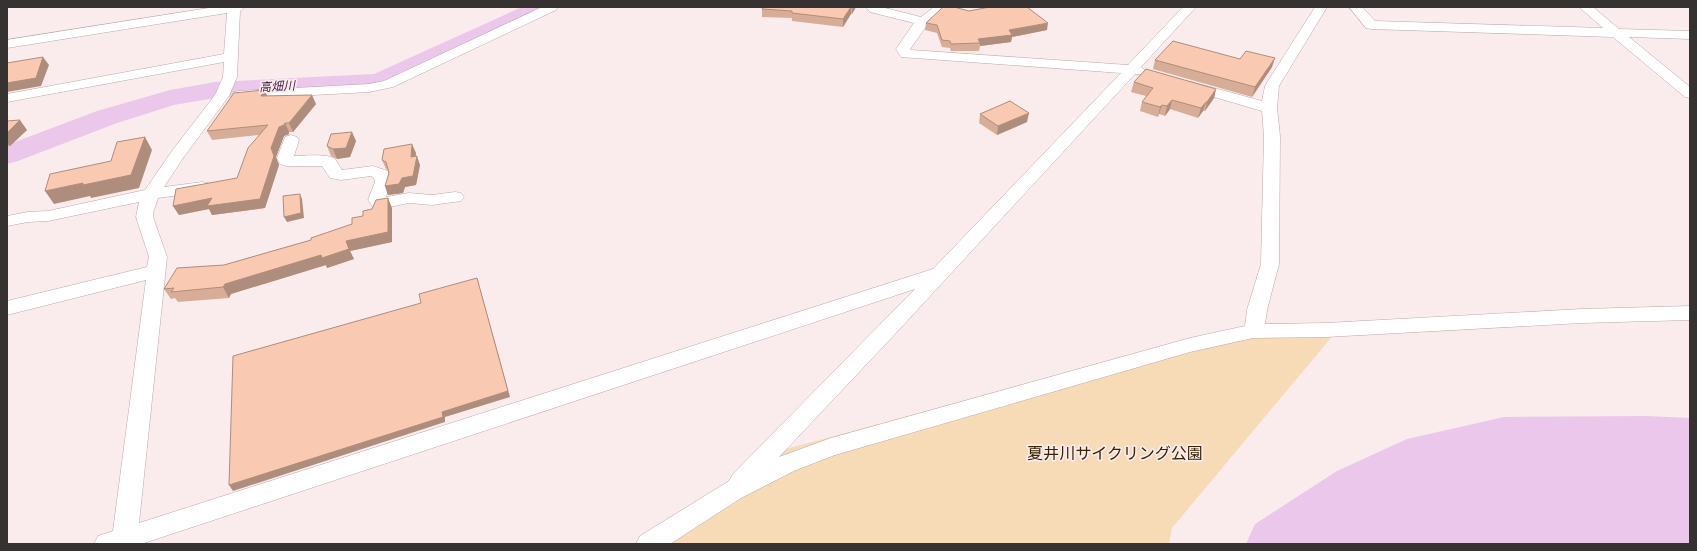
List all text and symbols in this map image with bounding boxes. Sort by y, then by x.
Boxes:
water label: 高畑川 [259,76,297,95]
park label: 夏井川サイクリング公園 [1027,442,1203,464]

